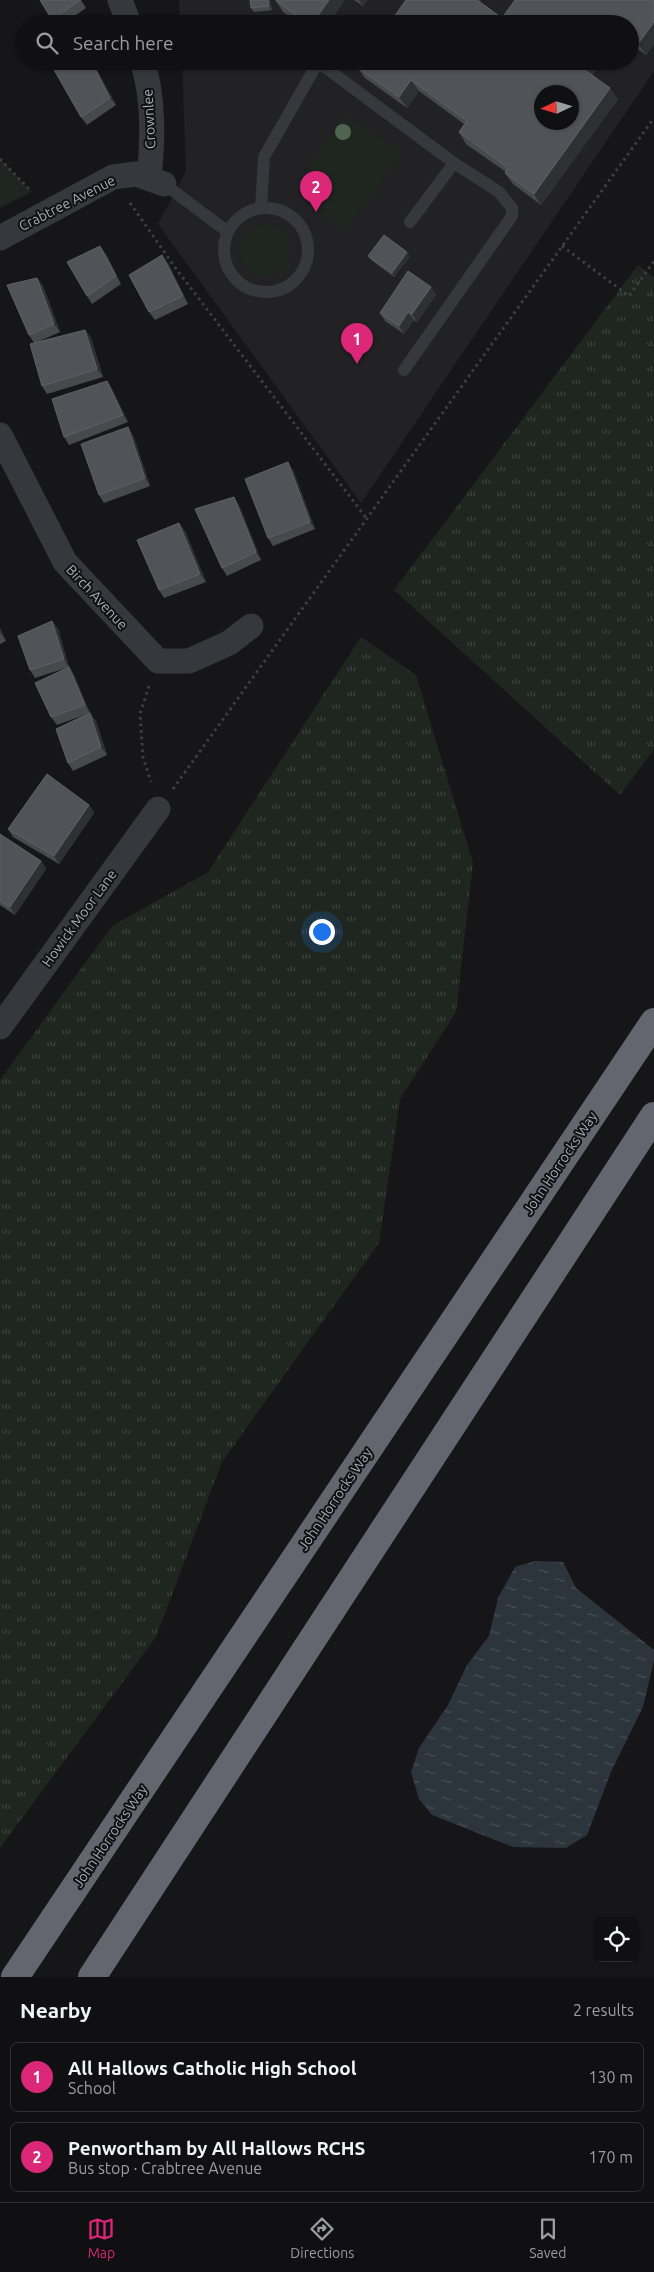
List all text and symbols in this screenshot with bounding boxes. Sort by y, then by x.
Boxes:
search box [15,15,639,70]
icon: search [33,29,61,57]
text: Search here [73,32,173,54]
north arrow [534,85,579,130]
street label: Crownlee [139,89,159,149]
pin: 2 [300,171,332,212]
street label: Crabtree Avenue [16,172,118,234]
pin: 1 [341,323,373,364]
street label: Birch Avenue [63,561,131,633]
street label: Howick Moor Lane [38,866,120,970]
your location [309,919,335,945]
street label: John Horrocks Way [520,1108,600,1217]
street label: John Horrocks Way [295,1444,375,1553]
street label: John Horrocks Way [70,1781,150,1890]
map controls [594,1917,639,1962]
button: locate [594,1917,639,1962]
text: Nearby [20,1998,91,2022]
text: 2 results [573,2001,634,2019]
text: All Hallows Catholic High School [68,2057,357,2079]
text: 1 [32,2068,42,2086]
text: 130 m [588,2068,633,2086]
text: School [68,2079,116,2097]
text: Penwortham by All Hallows RCHS [68,2137,365,2159]
text: 2 [32,2148,42,2166]
text: 170 m [588,2148,633,2166]
text: Bus stop · Crabtree Avenue [68,2159,262,2177]
tab: Map [87,2215,115,2261]
tab: Directions [290,2215,354,2261]
tab: Saved [529,2215,567,2261]

